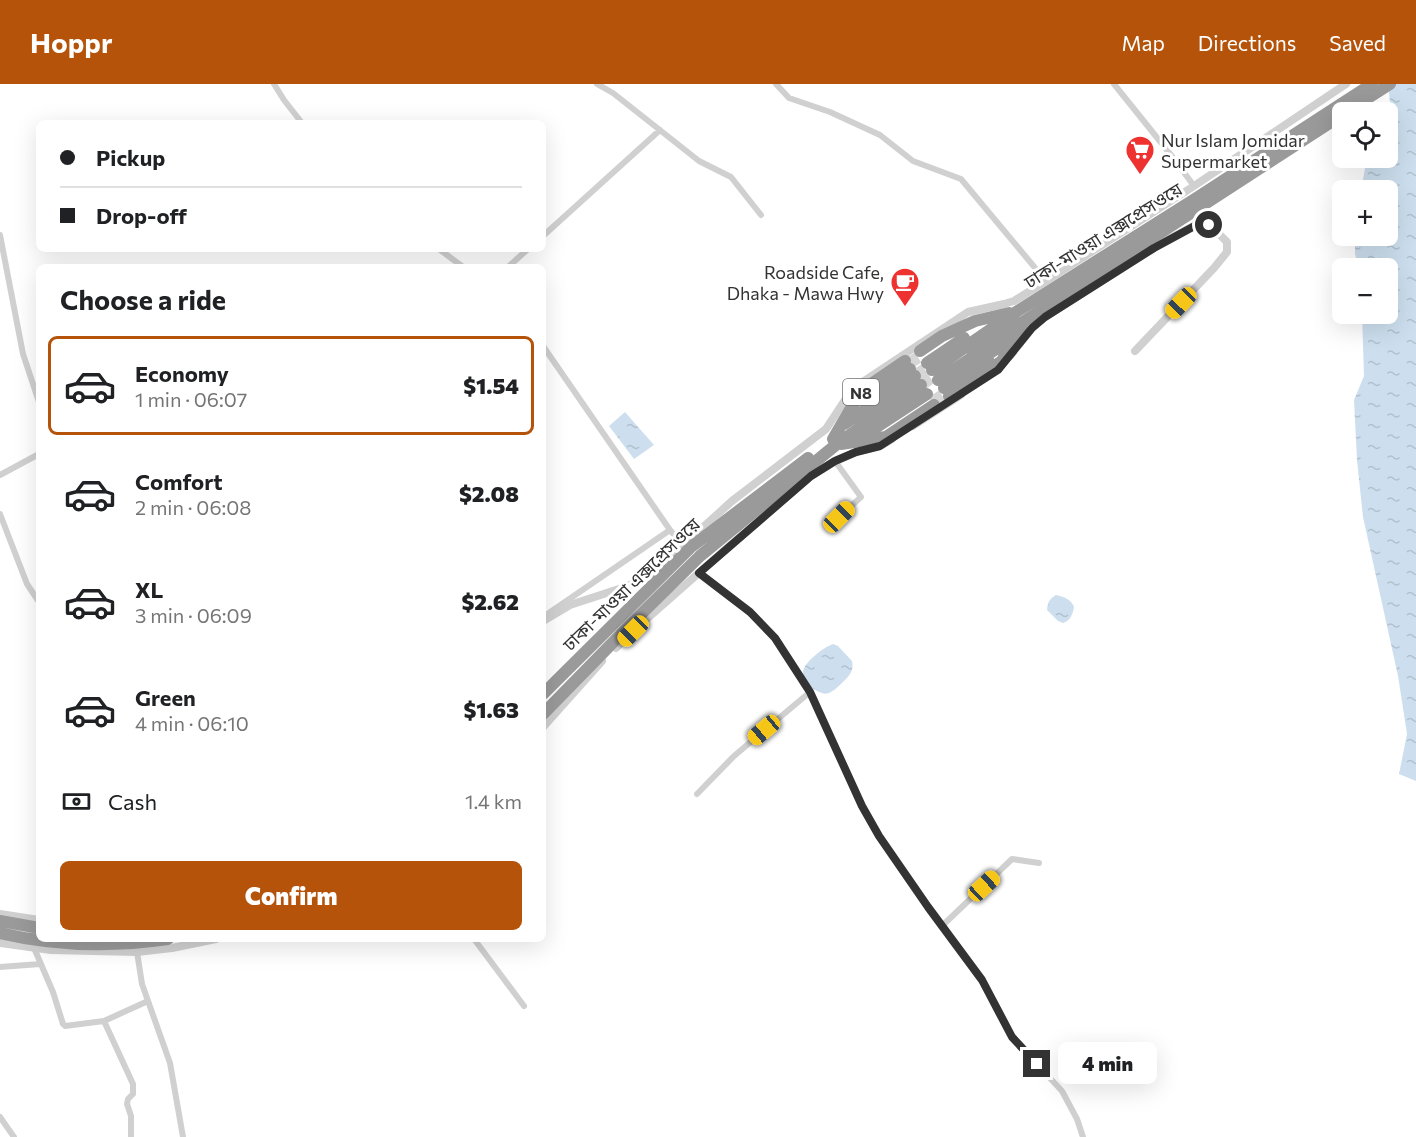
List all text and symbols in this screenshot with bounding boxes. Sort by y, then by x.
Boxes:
text: Hoppr [30,25,112,59]
text: Map [1122,30,1165,55]
text: Directions [1198,30,1296,55]
text: Saved [1329,30,1386,55]
map controls [1332,102,1398,324]
button: locate [1332,102,1398,168]
place label: Nur Islam Jomidar Supermarket [1161,129,1305,172]
supermarket icon: Nur Islam Jomidar Supermarket [1124,134,1156,176]
text: Pickup [96,144,165,171]
street label: ঢাকা-মাওয়া এক্সপ্রেসওয়ে [1019,177,1187,293]
button: + [1332,180,1398,246]
text: Drop-off [96,202,187,229]
route start [1195,211,1222,238]
button: − [1332,258,1398,324]
place label: Roadside Cafe, Dhaka - Mawa Hwy [727,261,884,304]
cafe icon: Roadside Cafe, Dhaka - Mawa Hwy [889,266,921,308]
text: Choose a ride [60,283,226,316]
car [1162,284,1200,322]
icon: car [63,359,117,413]
text: Economy [135,360,229,387]
text: $1.54 [463,372,519,399]
road number: N8 [843,379,879,405]
text: 1 min · 06:07 [135,387,247,411]
icon: car [63,467,117,521]
text: Comfort [135,468,223,495]
text: $2.08 [459,480,519,507]
text: 2 min · 06:08 [135,495,251,519]
car [820,498,858,536]
street label: ঢাকা-মাওয়া এক্সপ্রেসওয়ে [557,512,705,656]
icon: car [63,575,117,629]
text: XL [135,576,163,603]
text: $2.62 [461,588,519,615]
text: 3 min · 06:09 [135,603,252,627]
car [614,612,652,650]
icon: car [63,683,117,737]
text: Green [135,684,196,711]
text: $1.63 [464,696,519,723]
text: 4 min · 06:10 [135,711,249,735]
car [744,712,784,748]
icon: cash [60,785,93,818]
text: Cash [108,788,157,815]
text: 1.4 km [465,789,522,813]
button: Confirm [60,861,522,930]
car [965,867,1003,905]
callout: 4 min [1058,1043,1157,1085]
route end [1023,1050,1050,1077]
text: 4 min [1082,1051,1133,1075]

